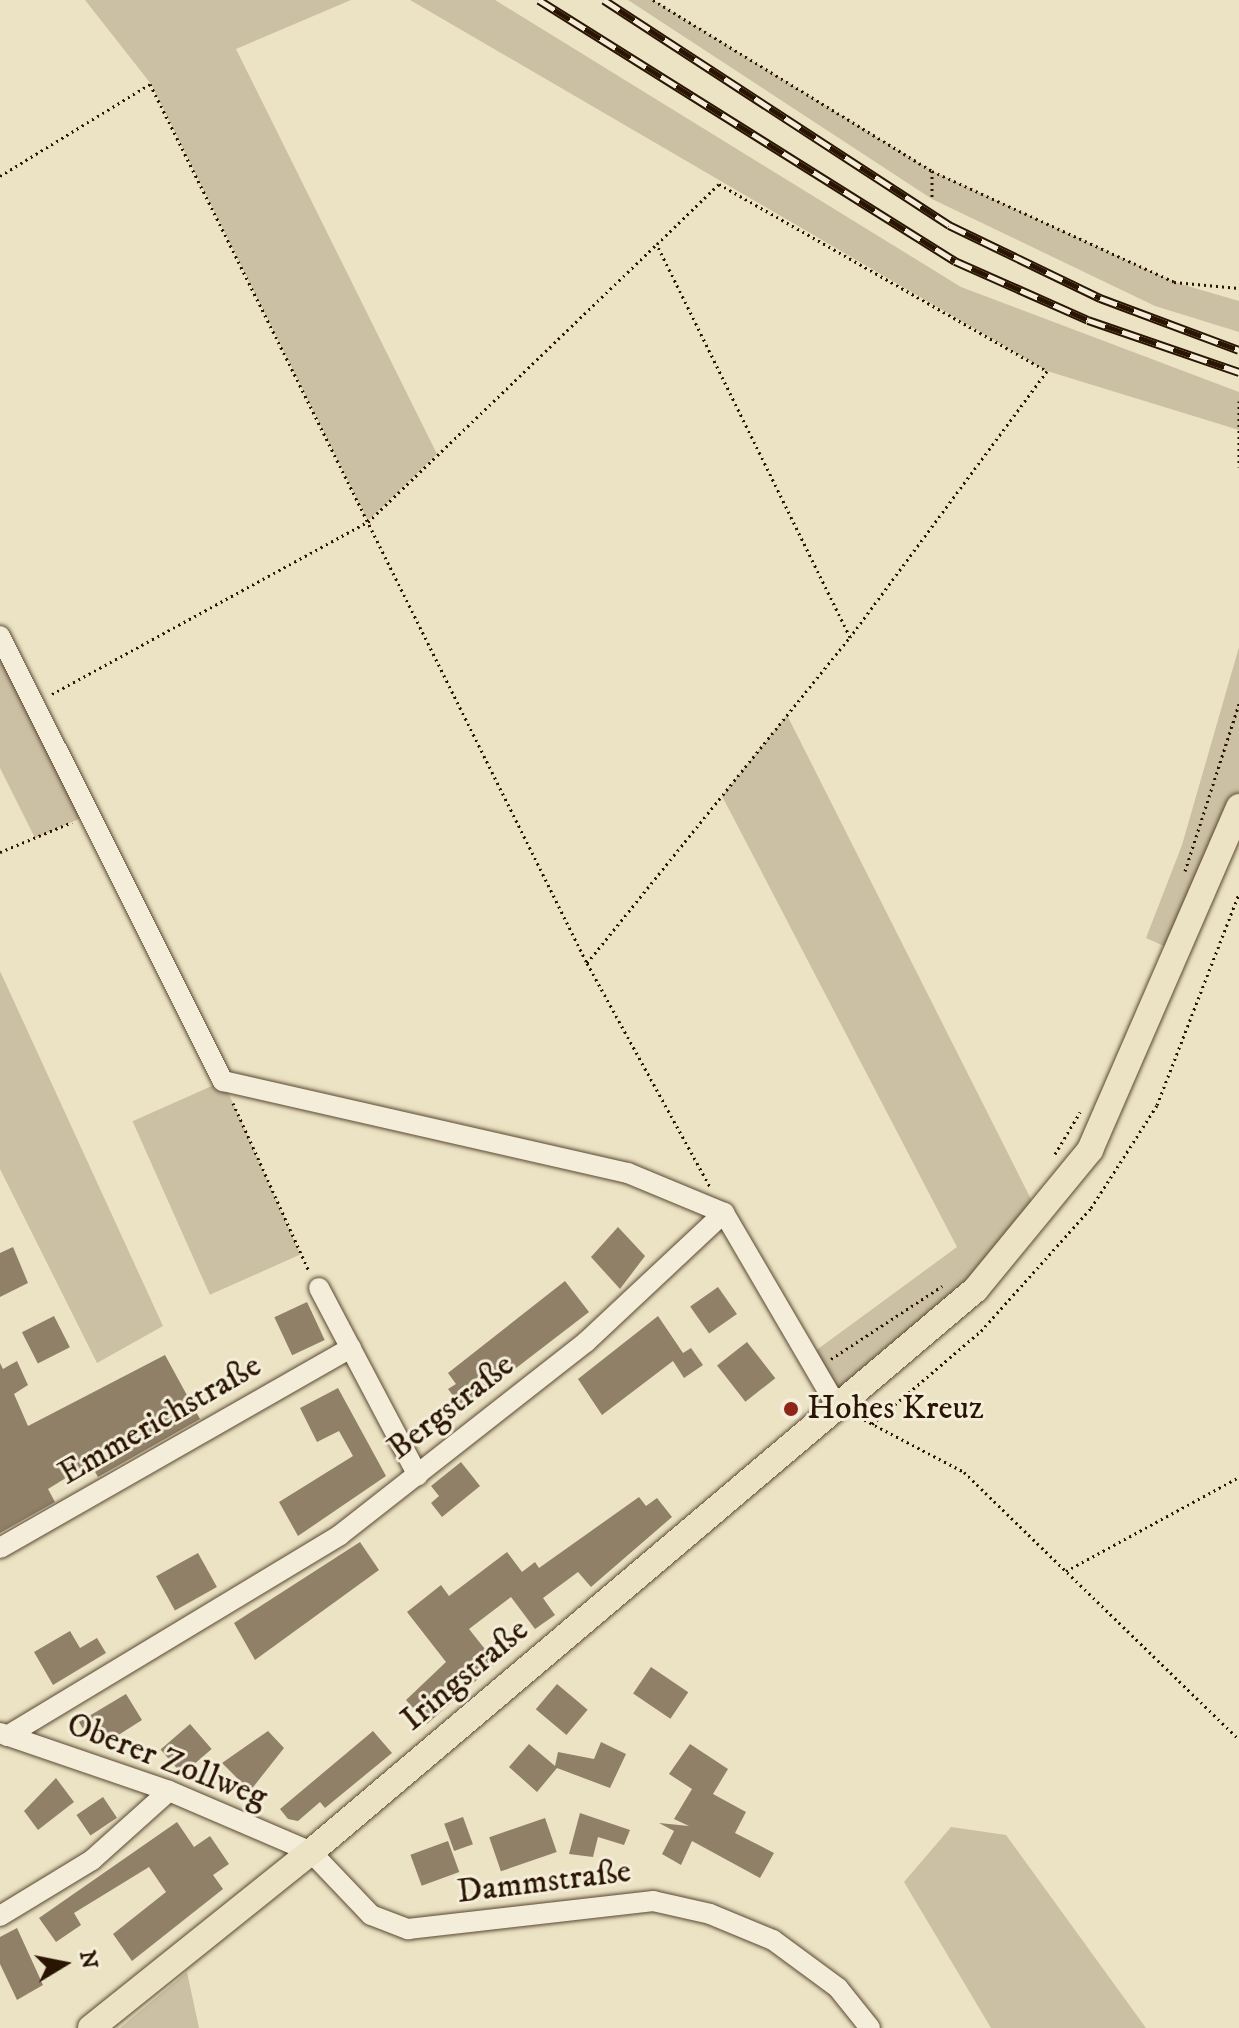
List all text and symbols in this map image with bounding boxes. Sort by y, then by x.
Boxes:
street label: Bergstraße [380,1345,522,1469]
street label: Emmerichstraße [52,1346,268,1494]
place label: Hohes Kreuz [807,1389,984,1429]
marker: Hohes Kreuz [782,1400,800,1418]
street label: Iringstraße [393,1610,537,1740]
street label: Oberer Zollweg [61,1704,273,1818]
street label: Dammstraße [455,1851,633,1913]
north arrow [24,1924,104,2004]
text: N [73,1949,103,1971]

